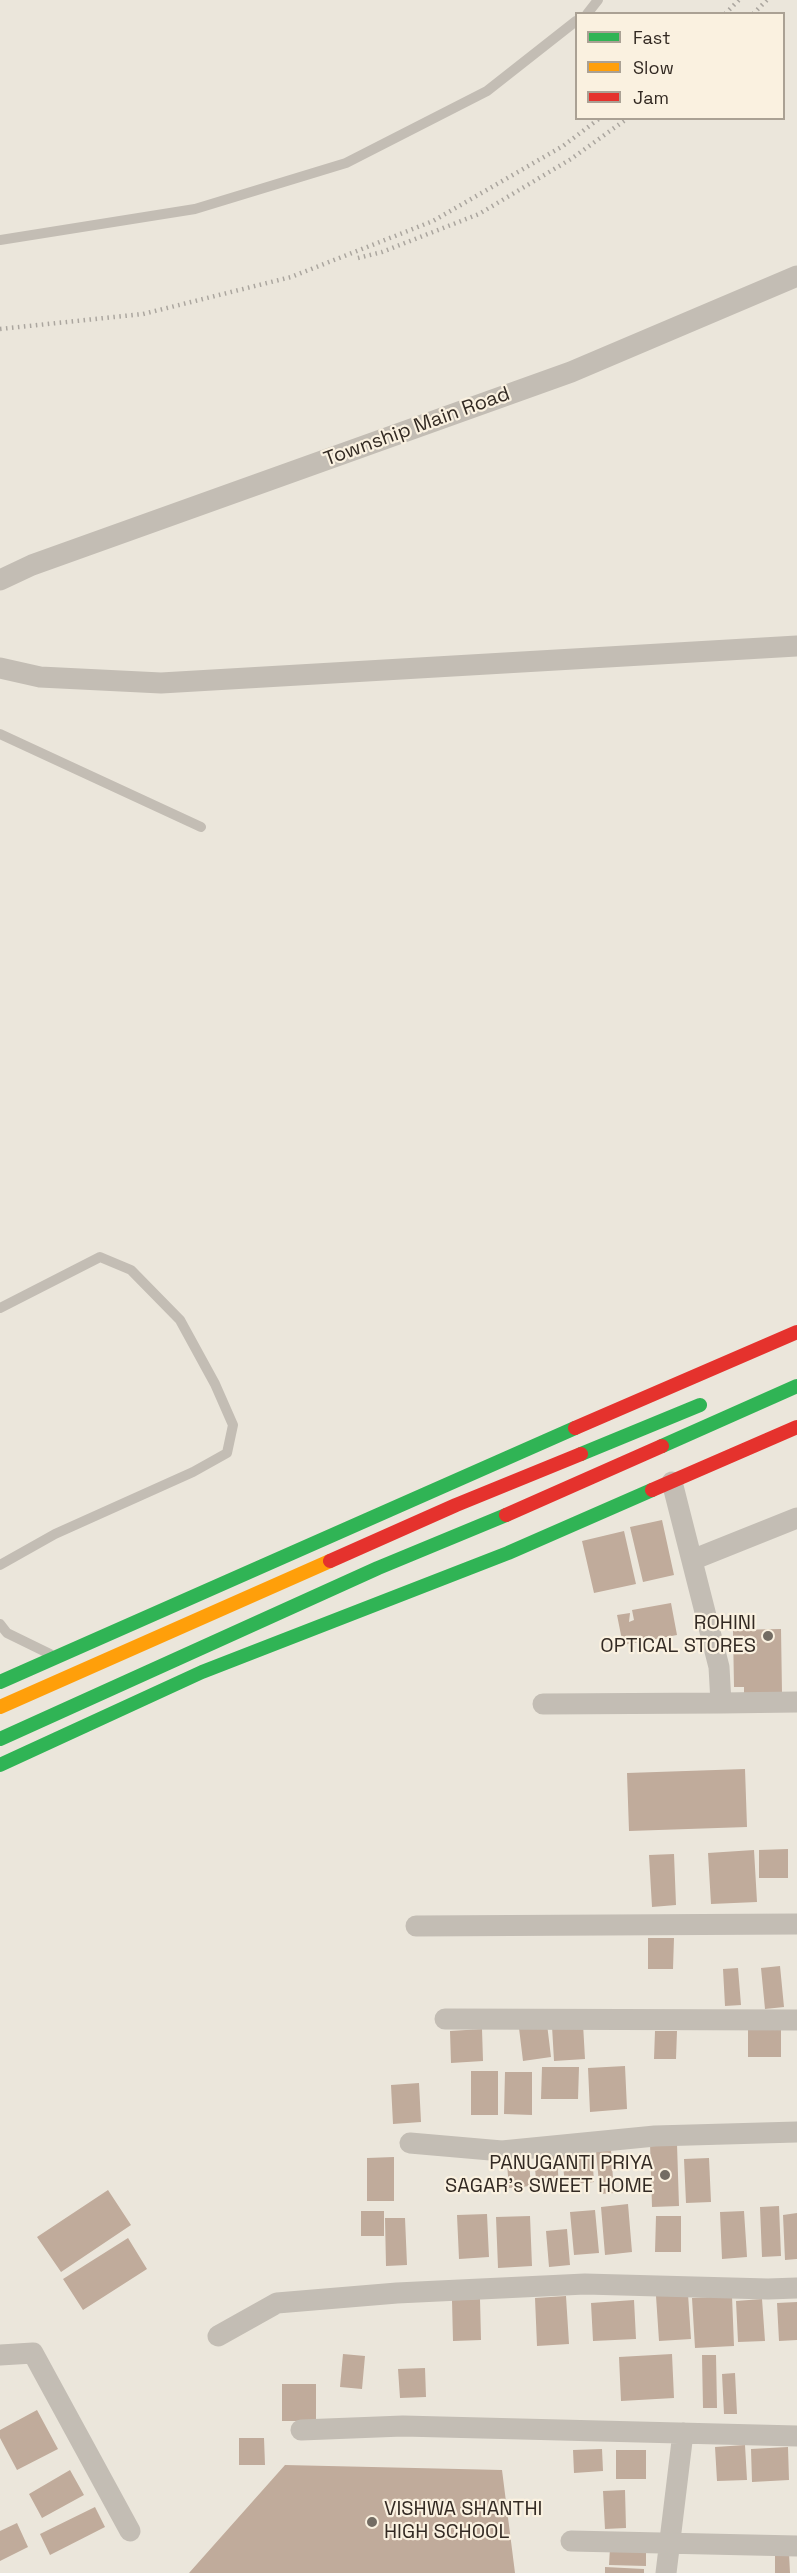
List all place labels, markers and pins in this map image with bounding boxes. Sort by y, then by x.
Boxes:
place label: ROHINI OPTICAL STORES [600,1612,756,1659]
marker: ROHINI OPTICAL STORES [761,1629,775,1643]
place label: PANUGANTI PRIYA SAGAR's SWEET HOME [445,2152,653,2199]
marker: PANUGANTI PRIYA SAGAR's SWEET HOME [658,2168,672,2182]
place label: VISHWA SHANTHI HIGH SCHOOL [384,2498,542,2545]
marker: VISHWA SHANTHI HIGH SCHOOL [365,2515,379,2529]

